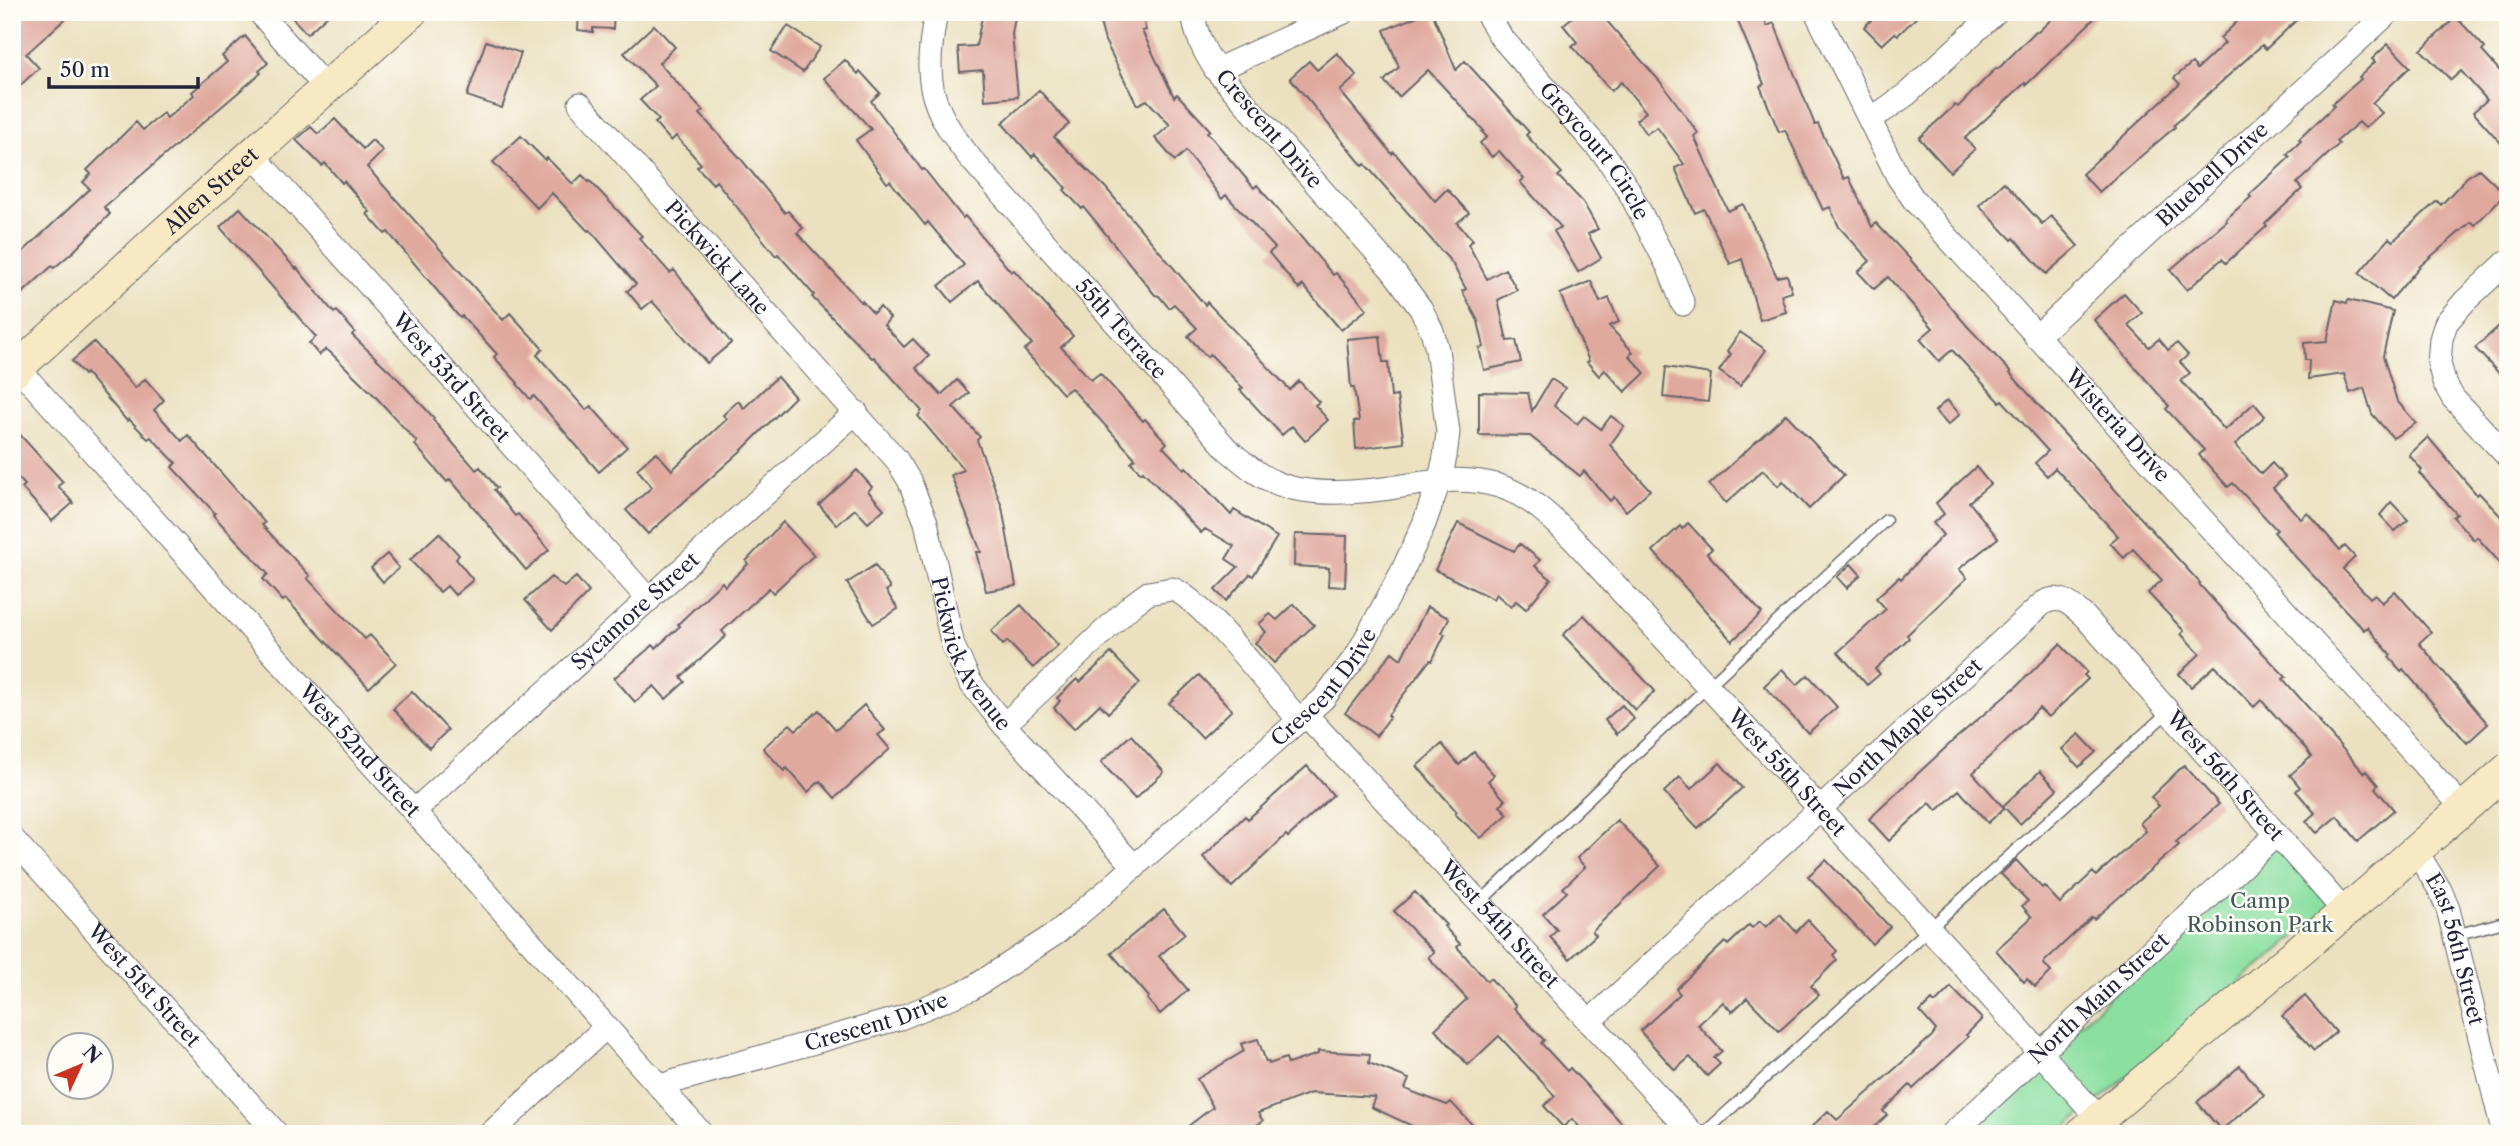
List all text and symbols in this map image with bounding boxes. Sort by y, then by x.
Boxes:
scale bar [49,46,198,90]
text: 50 m [60,57,110,82]
street label: Crescent Drive [1211,64,1328,193]
street label: Greycourt Circle [1534,77,1655,224]
street label: Bluebell Drive [2151,117,2273,232]
street label: Allen Street [158,141,264,240]
street label: Pickwick Lane [660,195,775,320]
street label: 55th Terrace [1071,273,1172,384]
street label: West 53rd Street [387,307,516,447]
street label: Wisteria Drive [2060,363,2175,487]
street label: Sycamore Street [566,546,704,675]
street label: Pickwick Avenue [926,574,1016,735]
street label: Crescent Drive [1266,624,1381,751]
street label: North Maple Street [1828,652,1987,802]
street label: West 52nd Street [294,678,426,822]
street label: West 55th Street [1722,703,1852,842]
street label: West 56th Street [2161,705,2290,846]
street label: West 54th Street [1434,854,1565,993]
street label: East 56th Street [2421,868,2490,1028]
park label: Camp Robinson Park [2187,888,2334,937]
street label: West 51st Street [82,918,206,1052]
street label: North Main Street [2023,927,2174,1069]
street label: Crescent Drive [802,987,952,1056]
north arrow [46,1030,116,1100]
text: N [78,1041,106,1068]

